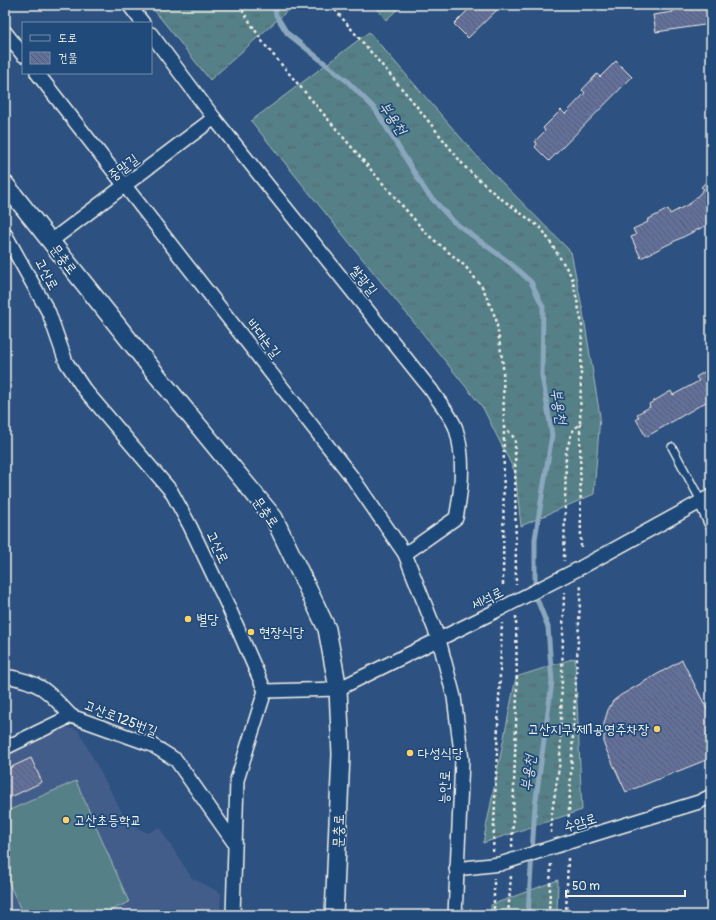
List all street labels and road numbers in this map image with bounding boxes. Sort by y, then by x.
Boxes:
street label: 중말길 [105,150,142,184]
street label: 문충로 [47,241,81,278]
street label: 고산로 [31,255,62,293]
street label: 쌀광길 [346,262,381,299]
street label: 바대논길 [243,315,285,362]
street label: 문충로 [249,494,282,531]
street label: 고산로 [203,528,232,566]
street label: 세석로 [468,583,506,614]
street label: 고산로125번길 [82,697,161,741]
street label: 능안로 [435,770,454,804]
street label: 수암로 [562,809,599,836]
street label: 문충로 [329,814,348,848]

